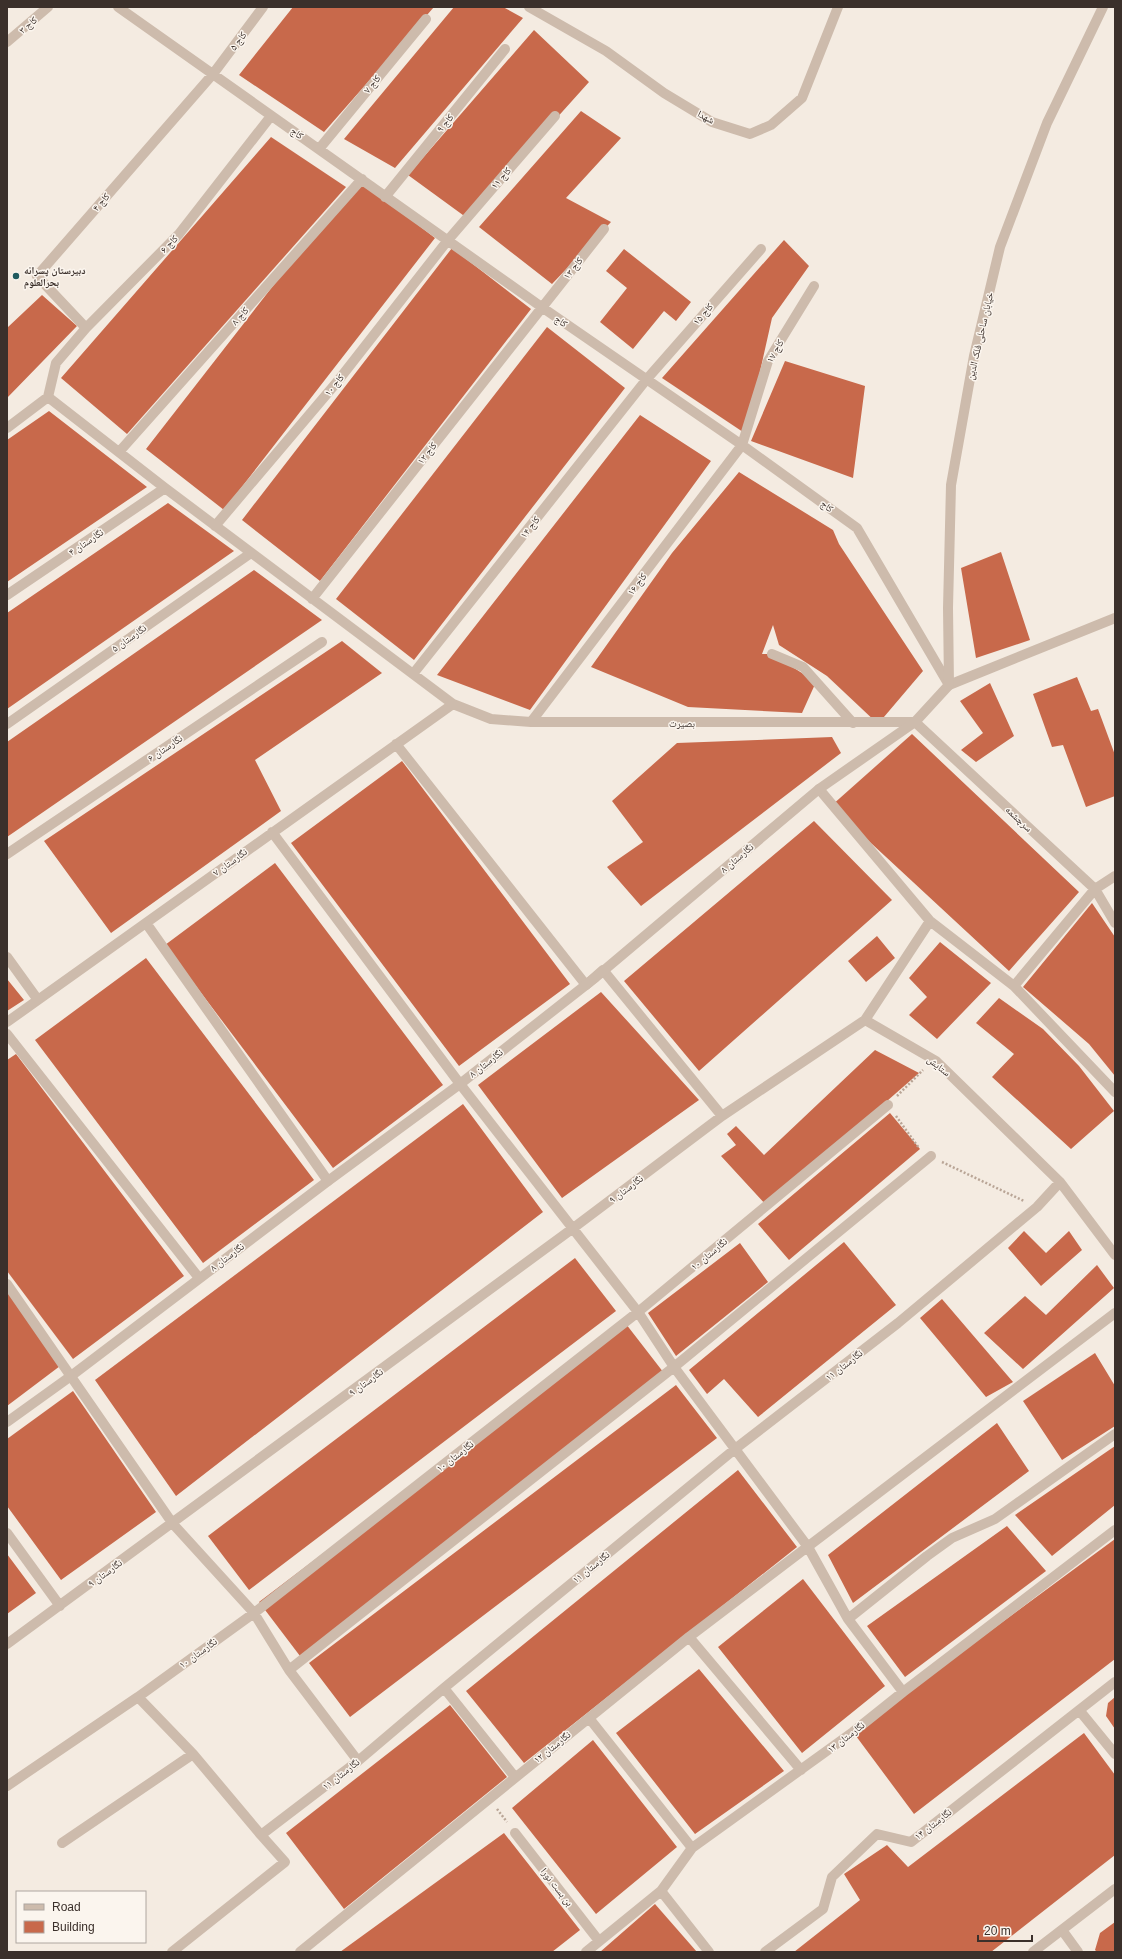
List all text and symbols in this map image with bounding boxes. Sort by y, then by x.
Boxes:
street label: کاج ۳ [17,14,40,37]
street label: کاج ۵ [227,30,249,53]
street label: کاج ۷ [361,73,383,96]
street label: شهدا [696,108,717,126]
street label: کاج ۹ [434,112,456,135]
street label: کاج [288,125,305,142]
street label: کاج ۱۱ [489,165,514,192]
street label: کاج ۴ [90,191,113,214]
street label: کاج ۶ [158,233,181,256]
street label: کاج ۱۳ [561,255,586,282]
place label: دبیرستان پسرانه بحرالعلوم [24,265,86,289]
marker: دبیرستان پسرانه بحرالعلوم [11,271,21,281]
street label: خیابان ساحلی فلک الدین [965,290,997,381]
street label: کاج ۱۵ [691,301,716,328]
street label: کاج ۸ [229,305,252,328]
street label: کاج [552,313,569,330]
street label: کاج ۱۷ [764,337,787,365]
street label: کاج ۱۰ [322,372,347,399]
street label: کاج ۱۲ [415,440,440,467]
street label: کاج [818,498,836,515]
street label: کاج ۱۴ [518,514,543,541]
street label: نگارستان ۴ [67,526,106,558]
street label: کاج ۱۶ [625,571,650,598]
street label: نگارستان ۵ [110,622,149,655]
street label: بصیرت [669,718,695,729]
street label: نگارستان ۶ [146,732,185,764]
street label: سرچشمه [1003,804,1035,835]
street label: نگارستان ۸ [718,841,757,876]
street label: نگارستان ۷ [211,846,250,879]
street label: نگارستان ۸ [467,1046,506,1080]
street label: ستایش [925,1053,953,1080]
street label: نگارستان ۹ [607,1173,646,1206]
street label: نگارستان ۱۰ [689,1235,730,1273]
street label: نگارستان ۸ [208,1241,247,1274]
street label: نگارستان ۱۱ [823,1347,866,1384]
street label: نگارستان ۹ [347,1366,386,1399]
street label: نگارستان ۱۰ [434,1438,477,1475]
street label: نگارستان ۱۱ [570,1549,612,1586]
street label: نگارستان ۹ [86,1557,125,1590]
street label: نگارستان ۱۰ [177,1635,220,1671]
street label: نگارستان ۱۳ [825,1719,868,1756]
street label: نگارستان ۱۲ [531,1729,573,1766]
street label: نگارستان ۱۱ [320,1756,363,1793]
street label: نگارستان ۱۴ [912,1806,955,1843]
street label: بن بست نورا [538,1866,575,1909]
legend [16,1891,146,1943]
text: Road [52,1900,81,1914]
scale bar [978,1917,1032,1943]
text: Building [52,1920,95,1934]
text: 20 m [984,1924,1011,1938]

